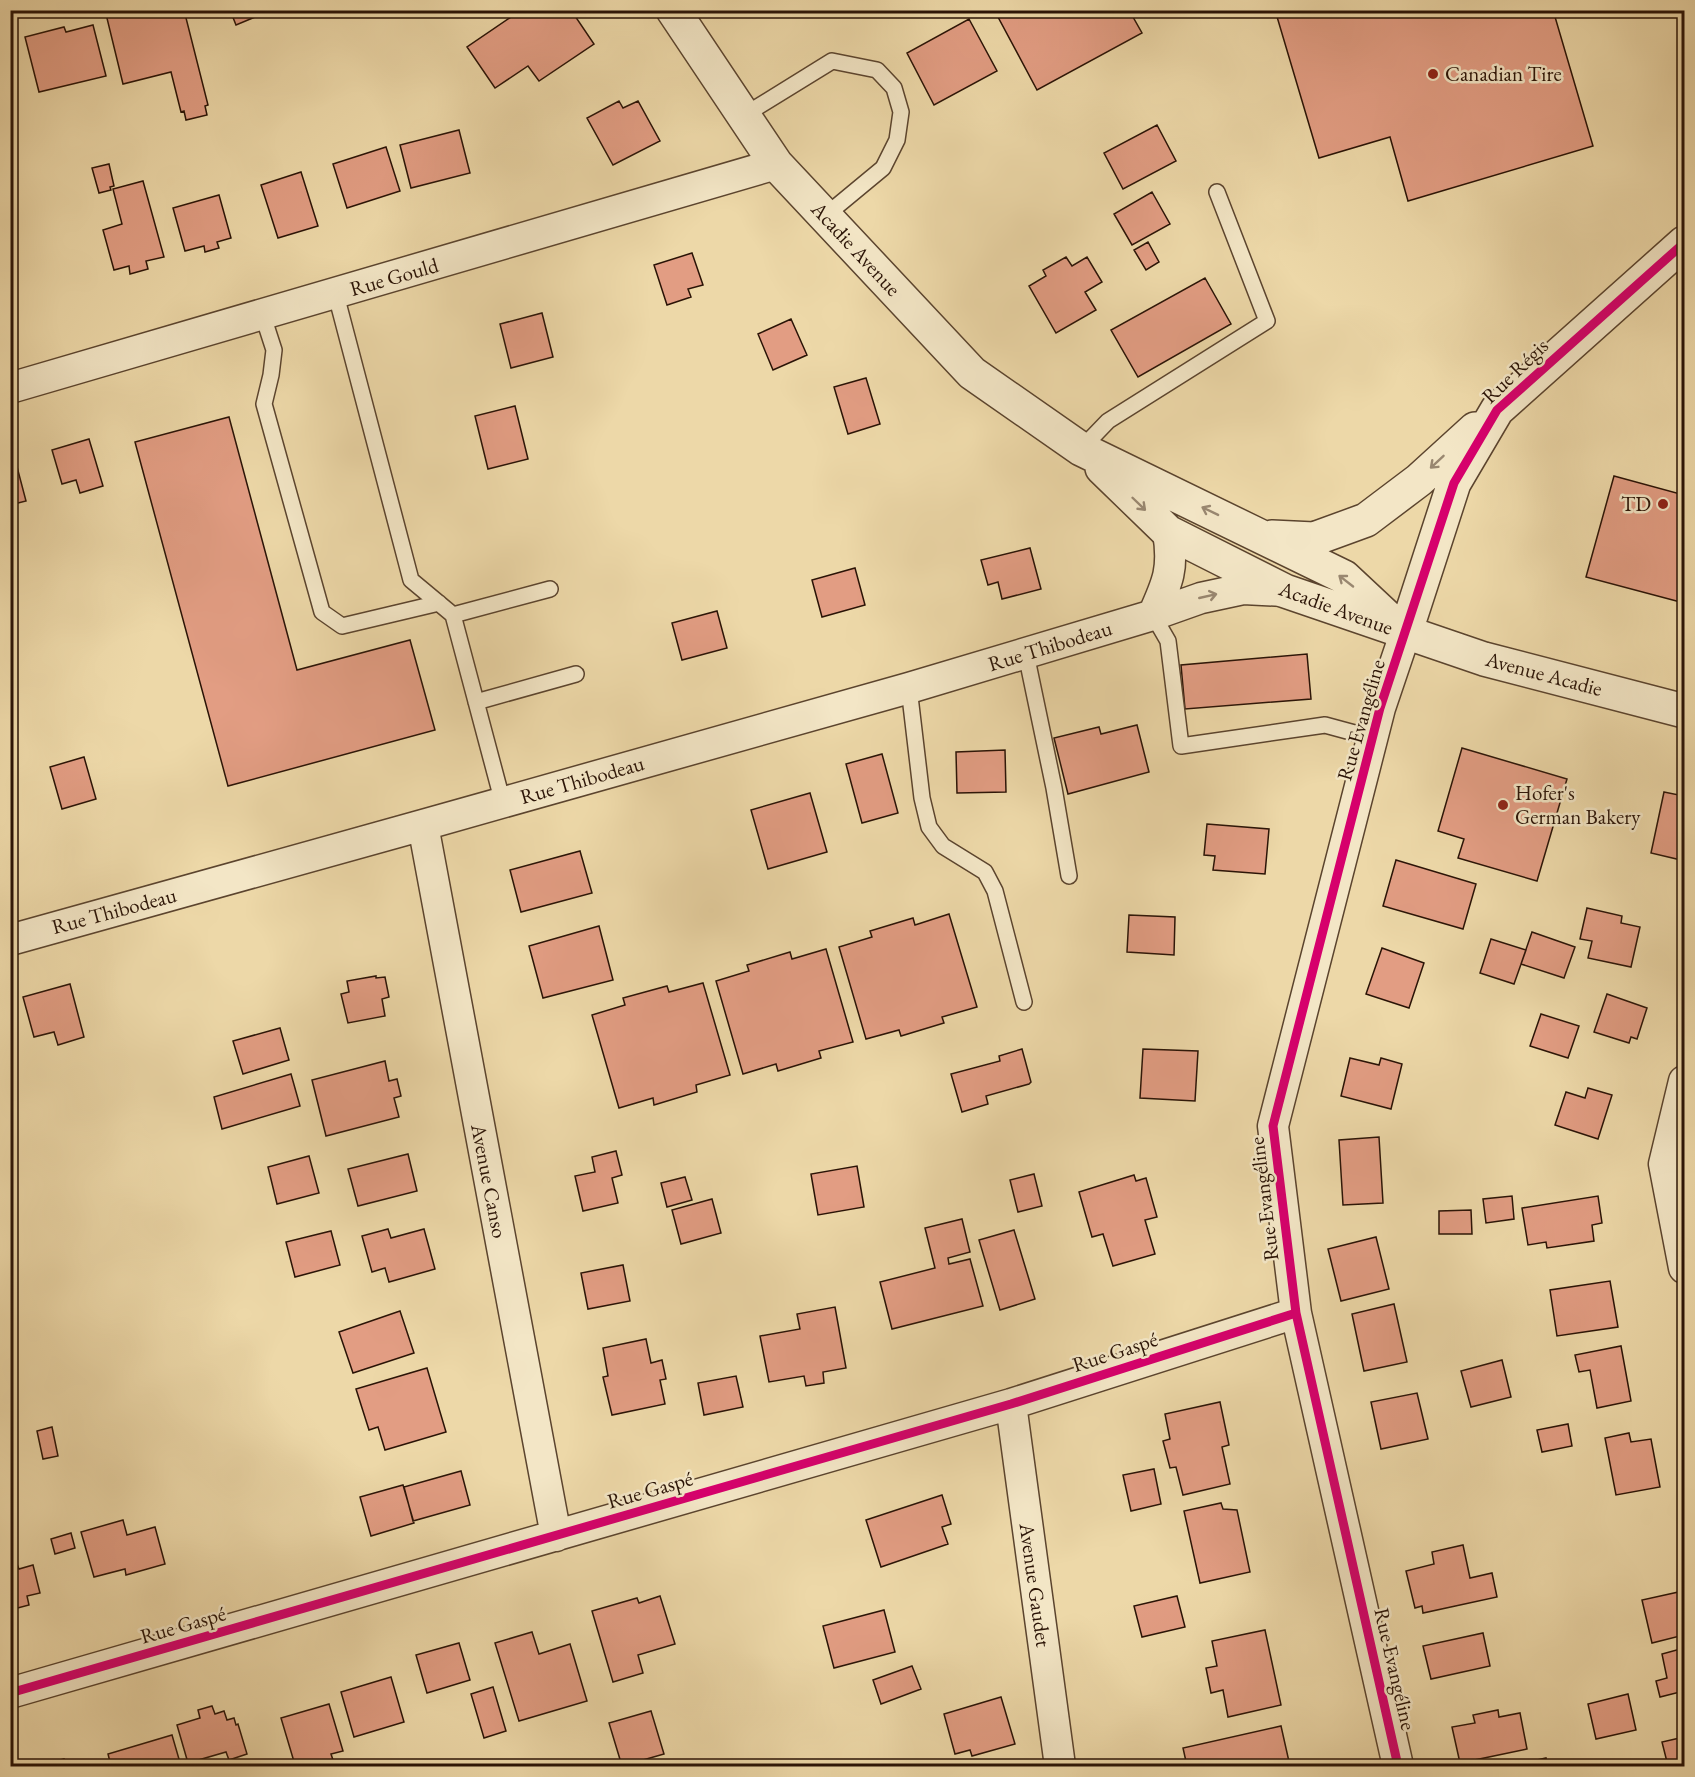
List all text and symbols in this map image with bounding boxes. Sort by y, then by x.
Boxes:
place label: Canadian Tire [1445,60,1562,87]
marker: Canadian Tire [1426,67,1440,81]
street label: Acadie Avenue [805,195,907,302]
street label: Rue Gould [346,251,442,302]
street label: Rue Régis [1476,332,1554,409]
one-way arrow [1430,455,1445,469]
place label: TD [1621,490,1651,517]
one-way arrow [1131,497,1146,511]
marker: TD [1656,497,1670,511]
one-way arrow [1202,504,1220,516]
street label: Acadie Avenue [1274,574,1397,641]
one-way arrow [1338,574,1354,587]
one-way arrow [1198,590,1217,602]
street label: Rue Thibodeau [985,614,1115,677]
street label: Avenue Acadie [1482,645,1605,702]
street label: Rue Evangéline [1330,656,1391,784]
street label: Rue Thibodeau [517,749,647,810]
place label: Hofer's German Bakery [1515,779,1641,830]
marker: Hofer's German Bakery [1496,798,1510,812]
street label: Rue Thibodeau [49,881,179,940]
street label: Avenue Canso [465,1120,514,1240]
street label: Rue Evangéline [1242,1135,1285,1263]
street label: Rue Gaspé [1069,1325,1161,1378]
street label: Rue Gaspé [604,1464,696,1515]
street label: Avenue Gaudet [1013,1520,1058,1649]
street label: Rue Gaspé [137,1599,229,1650]
street label: Rue Evangéline [1368,1605,1423,1733]

